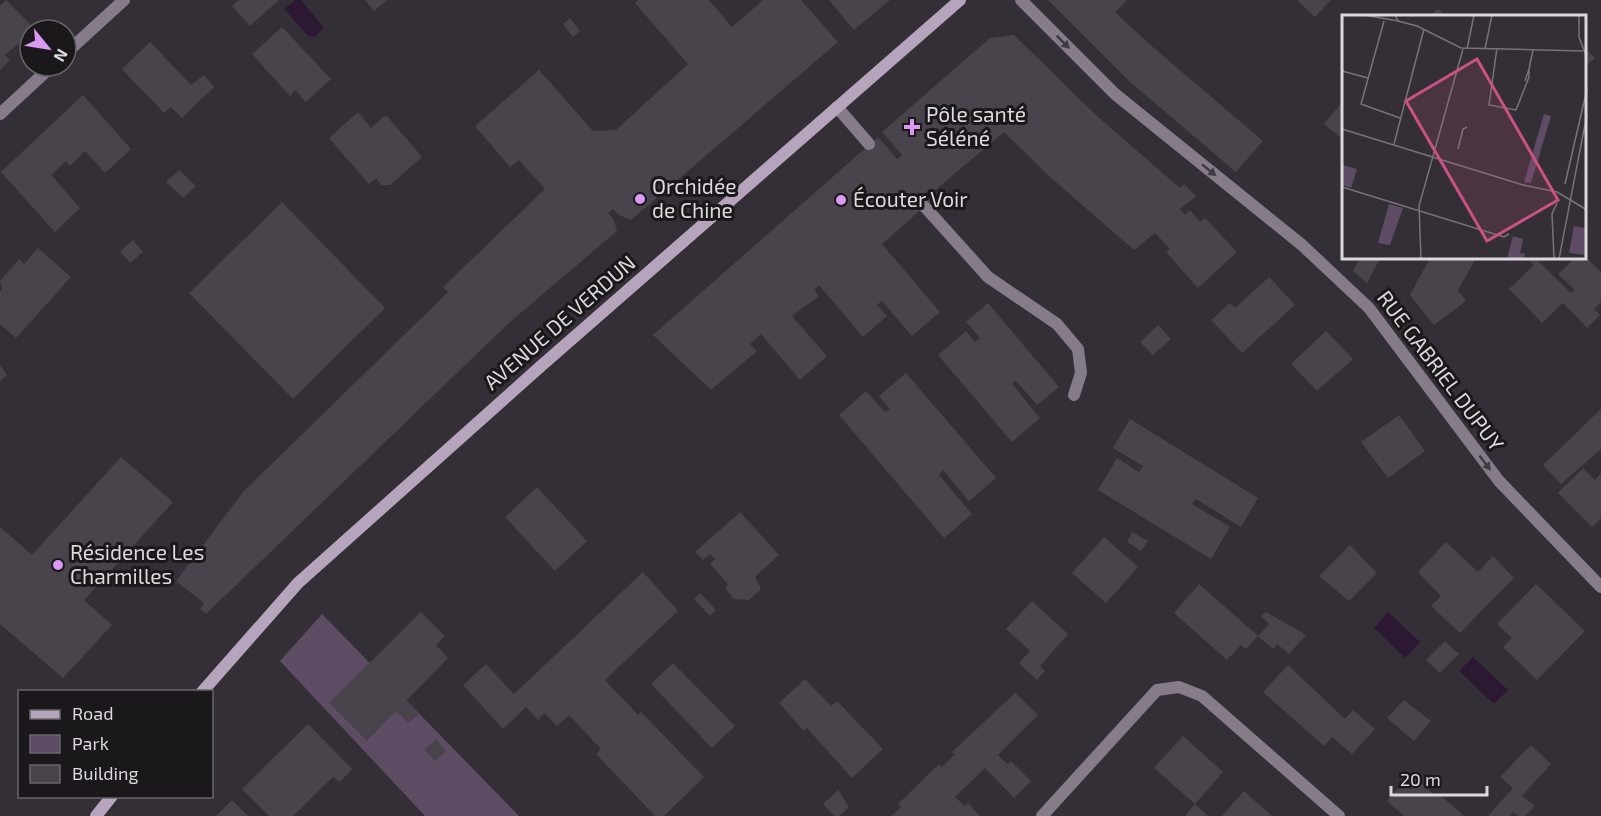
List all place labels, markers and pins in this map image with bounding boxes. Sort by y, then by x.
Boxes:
place label: Pôle santé Séléné [926,101,1026,150]
marker: Pôle santé Séléné [903,118,921,136]
place label: Orchidée de Chine [652,173,736,222]
place label: Écouter Voir [853,186,968,211]
marker: Orchidée de Chine [633,192,647,206]
marker: Écouter Voir [834,193,848,207]
place label: Résidence Les Charmilles [70,539,204,588]
marker: Résidence Les Charmilles [51,558,65,572]

